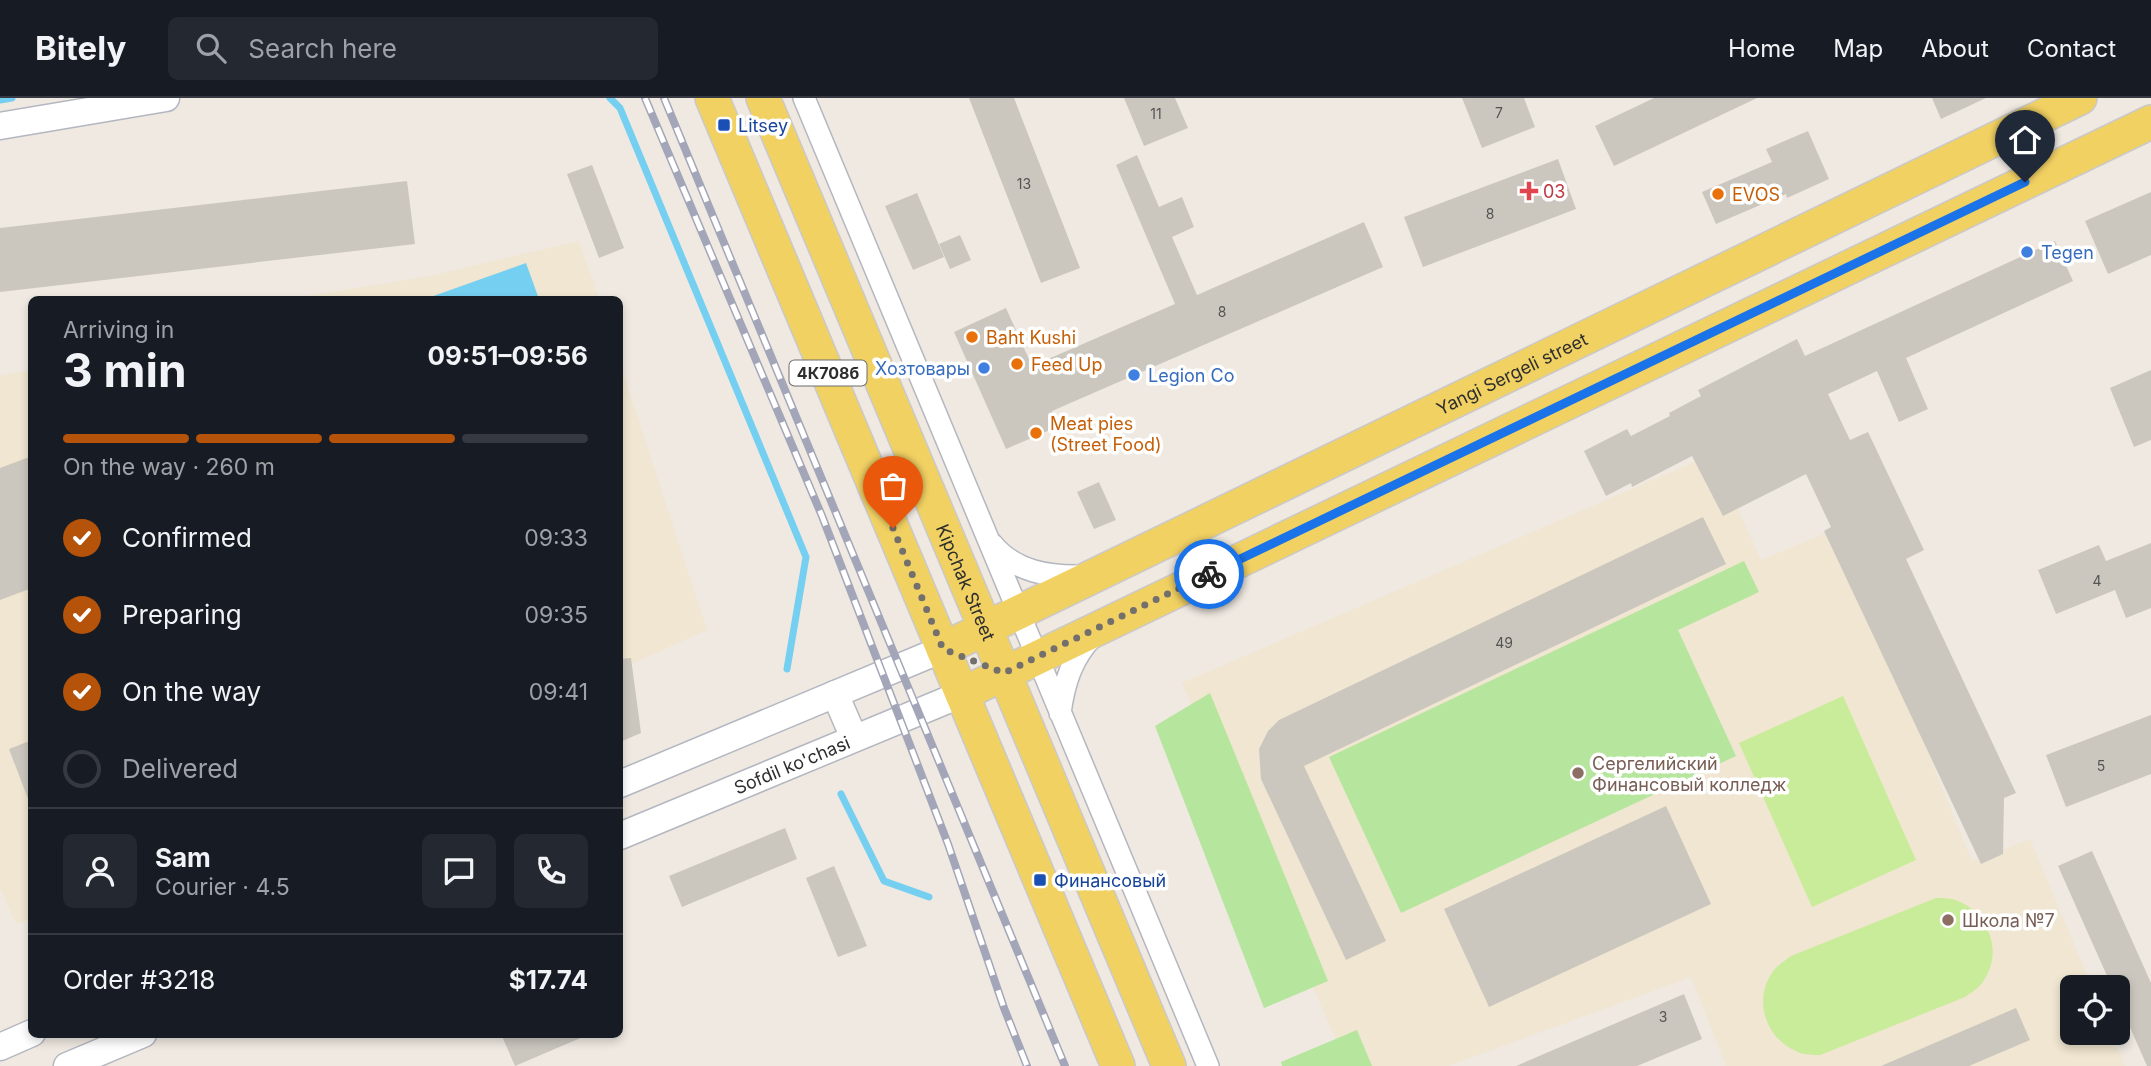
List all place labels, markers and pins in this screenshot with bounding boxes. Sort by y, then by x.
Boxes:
pin [1995,110,2055,182]
place label: Litsey [738,115,788,136]
marker: Litsey [716,117,732,133]
place label: 03 [1543,181,1565,202]
marker: 03 [1521,183,1537,199]
place label: EVOS [1732,184,1780,205]
marker: EVOS [1710,186,1726,202]
place label: Tegen [2041,242,2094,263]
marker: Tegen [2019,244,2035,260]
place label: Baht Kushi [986,327,1076,348]
marker: Baht Kushi [964,329,980,345]
place label: Feed Up [1031,354,1102,375]
marker: Feed Up [1009,356,1025,372]
place label: Хозтовары [875,358,970,379]
marker: Хозтовары [976,360,992,376]
place label: Legion Co [1148,365,1235,386]
marker: Legion Co [1126,367,1142,383]
place label: Meat pies (Street Food) [1050,413,1162,455]
marker: Meat pies (Street Food) [1028,425,1044,441]
pin [863,456,923,528]
place label: Сергелийский Финансовый колледж [1592,753,1786,795]
marker: Сергелийский Финансовый колледж [1570,765,1586,781]
place label: Финансовый [1054,870,1166,891]
marker: Финансовый [1032,872,1048,888]
place label: Школа №7 [1962,910,2055,931]
marker: Школа №7 [1940,912,1956,928]

